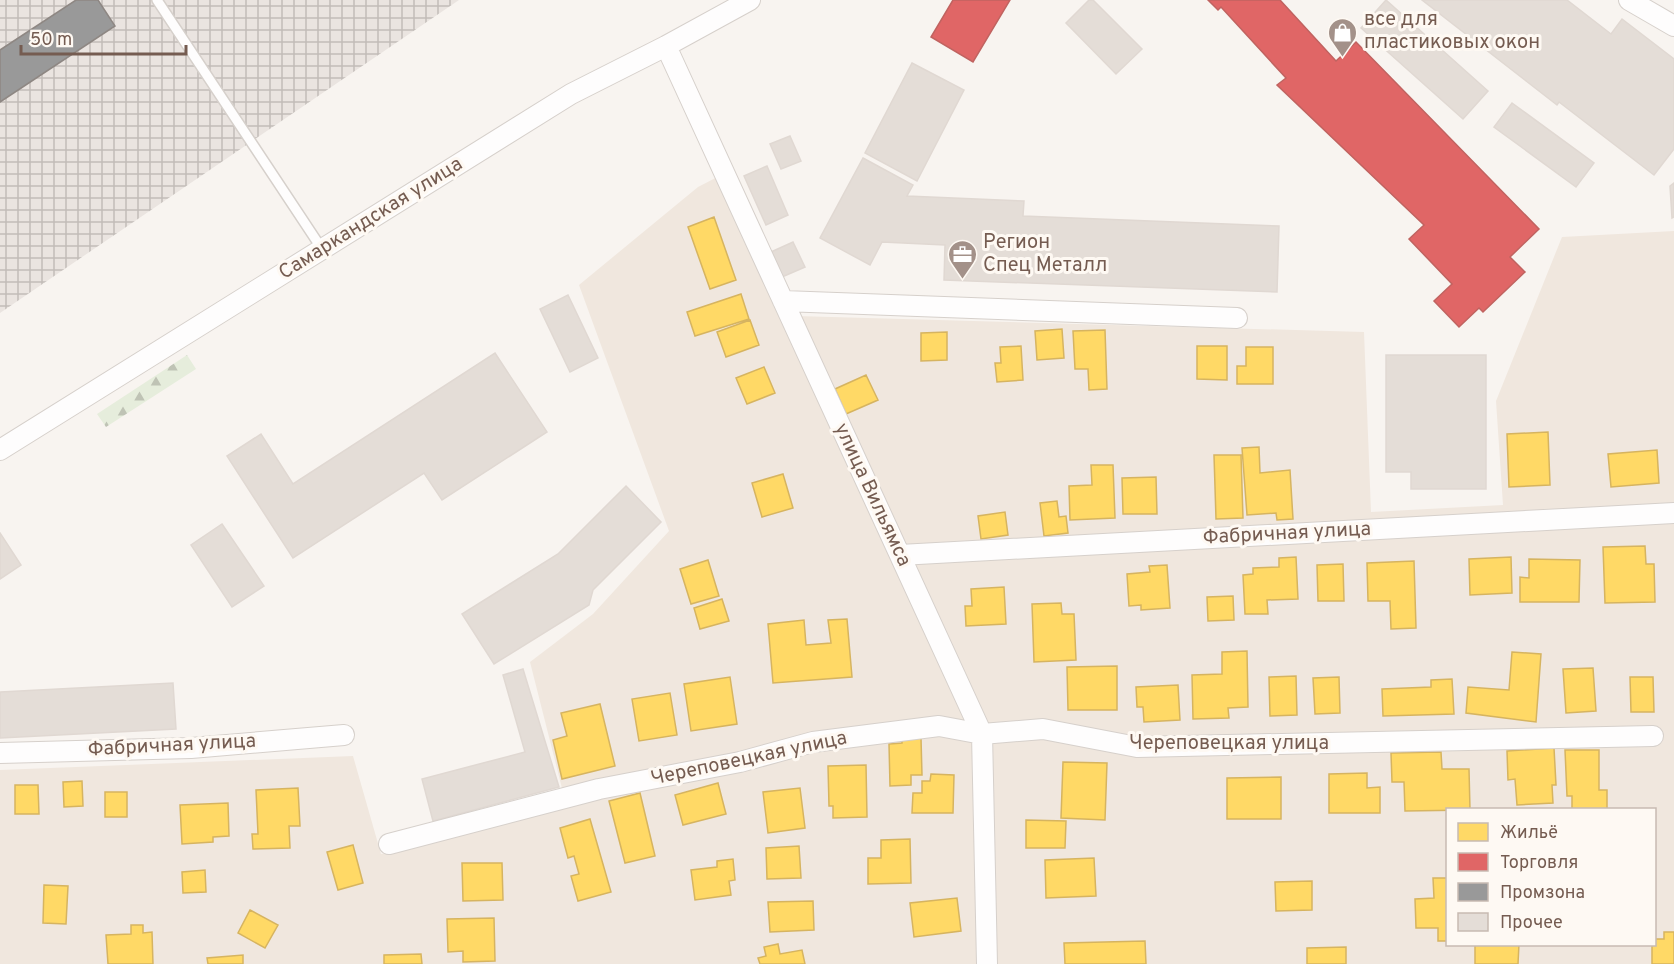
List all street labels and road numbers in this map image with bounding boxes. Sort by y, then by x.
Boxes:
street label: Самаркандская улица [274,152,468,286]
street label: улица Вильямса [827,419,917,571]
street label: Фабричная улица [1202,517,1372,551]
street label: Череповецкая улица [648,725,850,793]
street label: Фабричная улица [87,729,257,763]
street label: Череповецкая улица [1129,731,1329,757]

